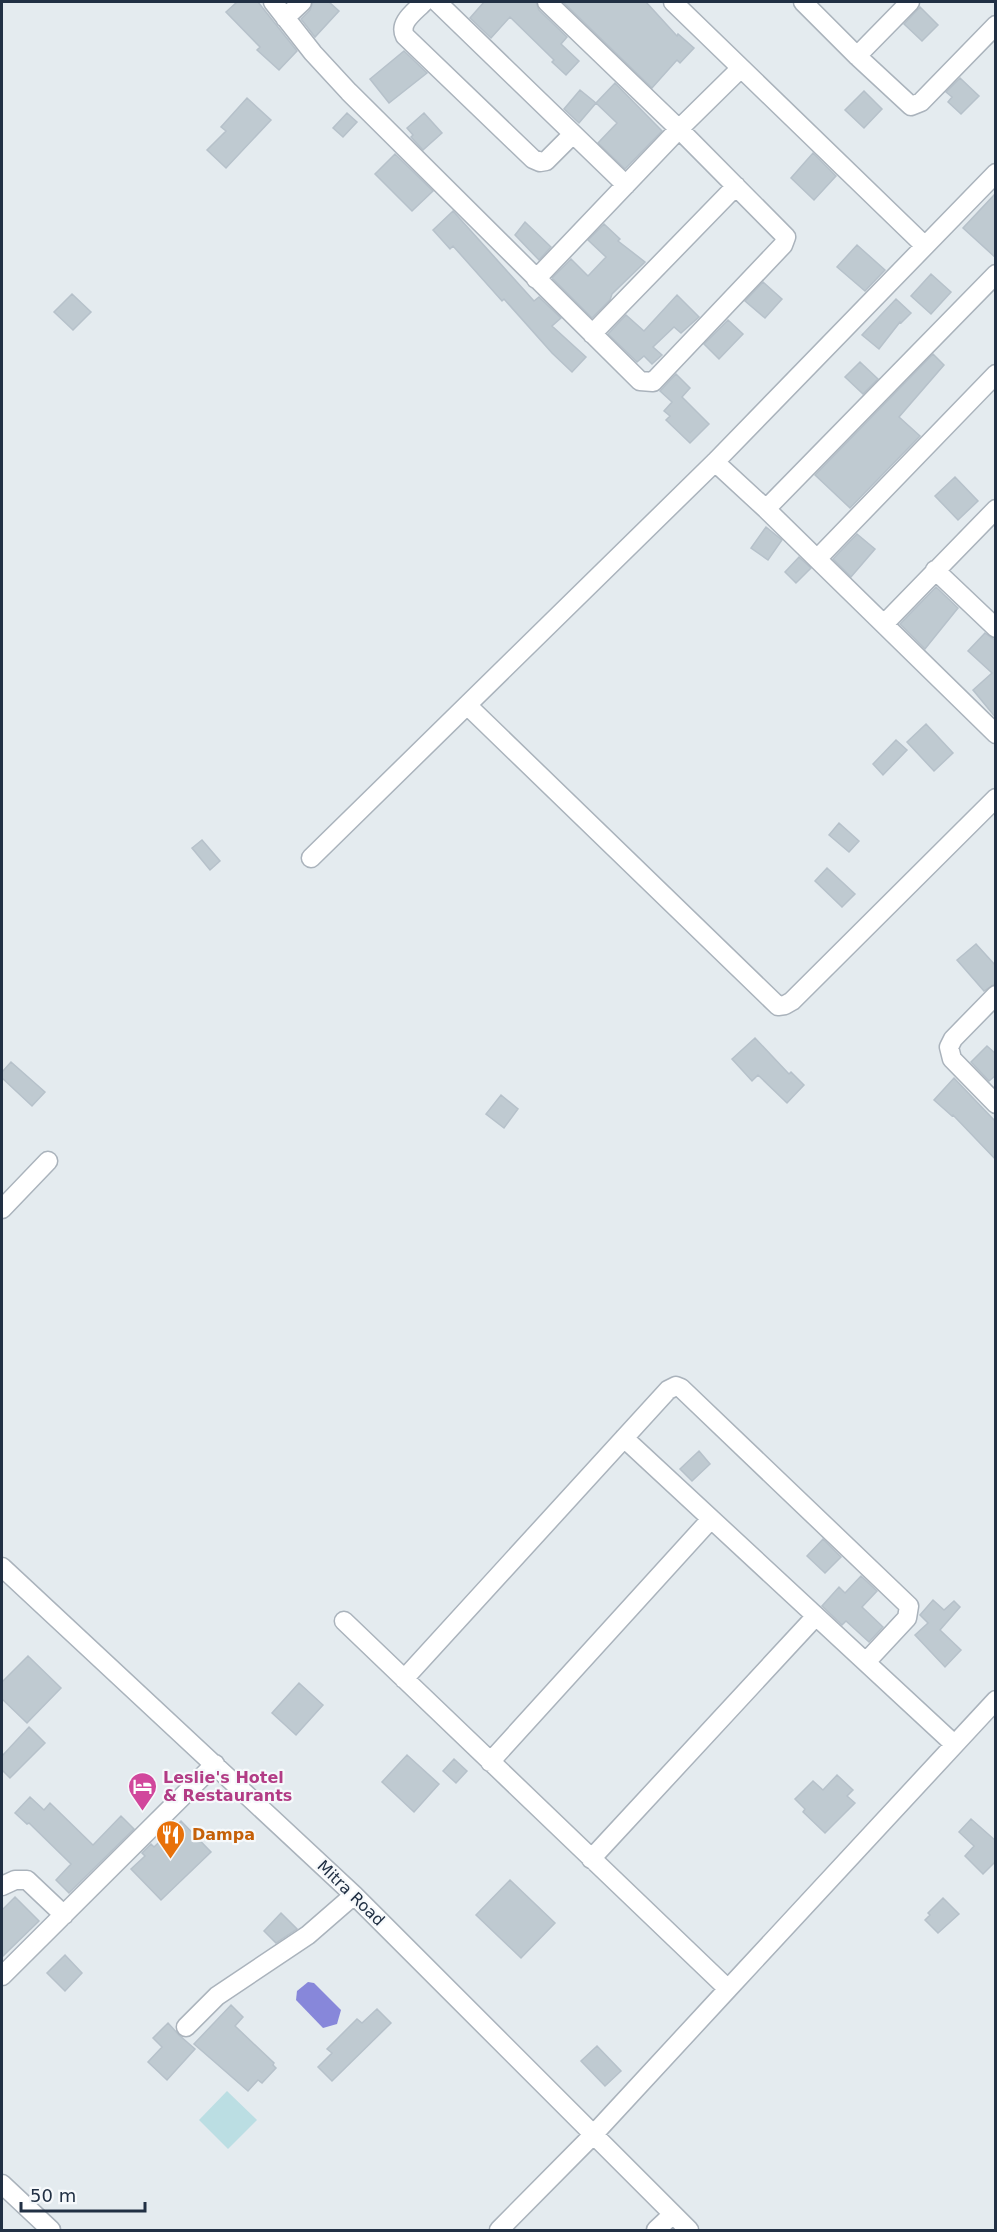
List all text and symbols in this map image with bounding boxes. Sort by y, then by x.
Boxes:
place label: Leslie's Hotel & Restaurants [163,1768,292,1805]
hotel icon: Leslie's Hotel & Restaurants [126,1770,158,1812]
restaurant icon: Dampa [155,1818,187,1860]
place label: Dampa [192,1825,255,1844]
street label: Mitra Road [313,1856,389,1930]
scale bar [21,2175,146,2213]
text: 50 m [30,2185,76,2206]

